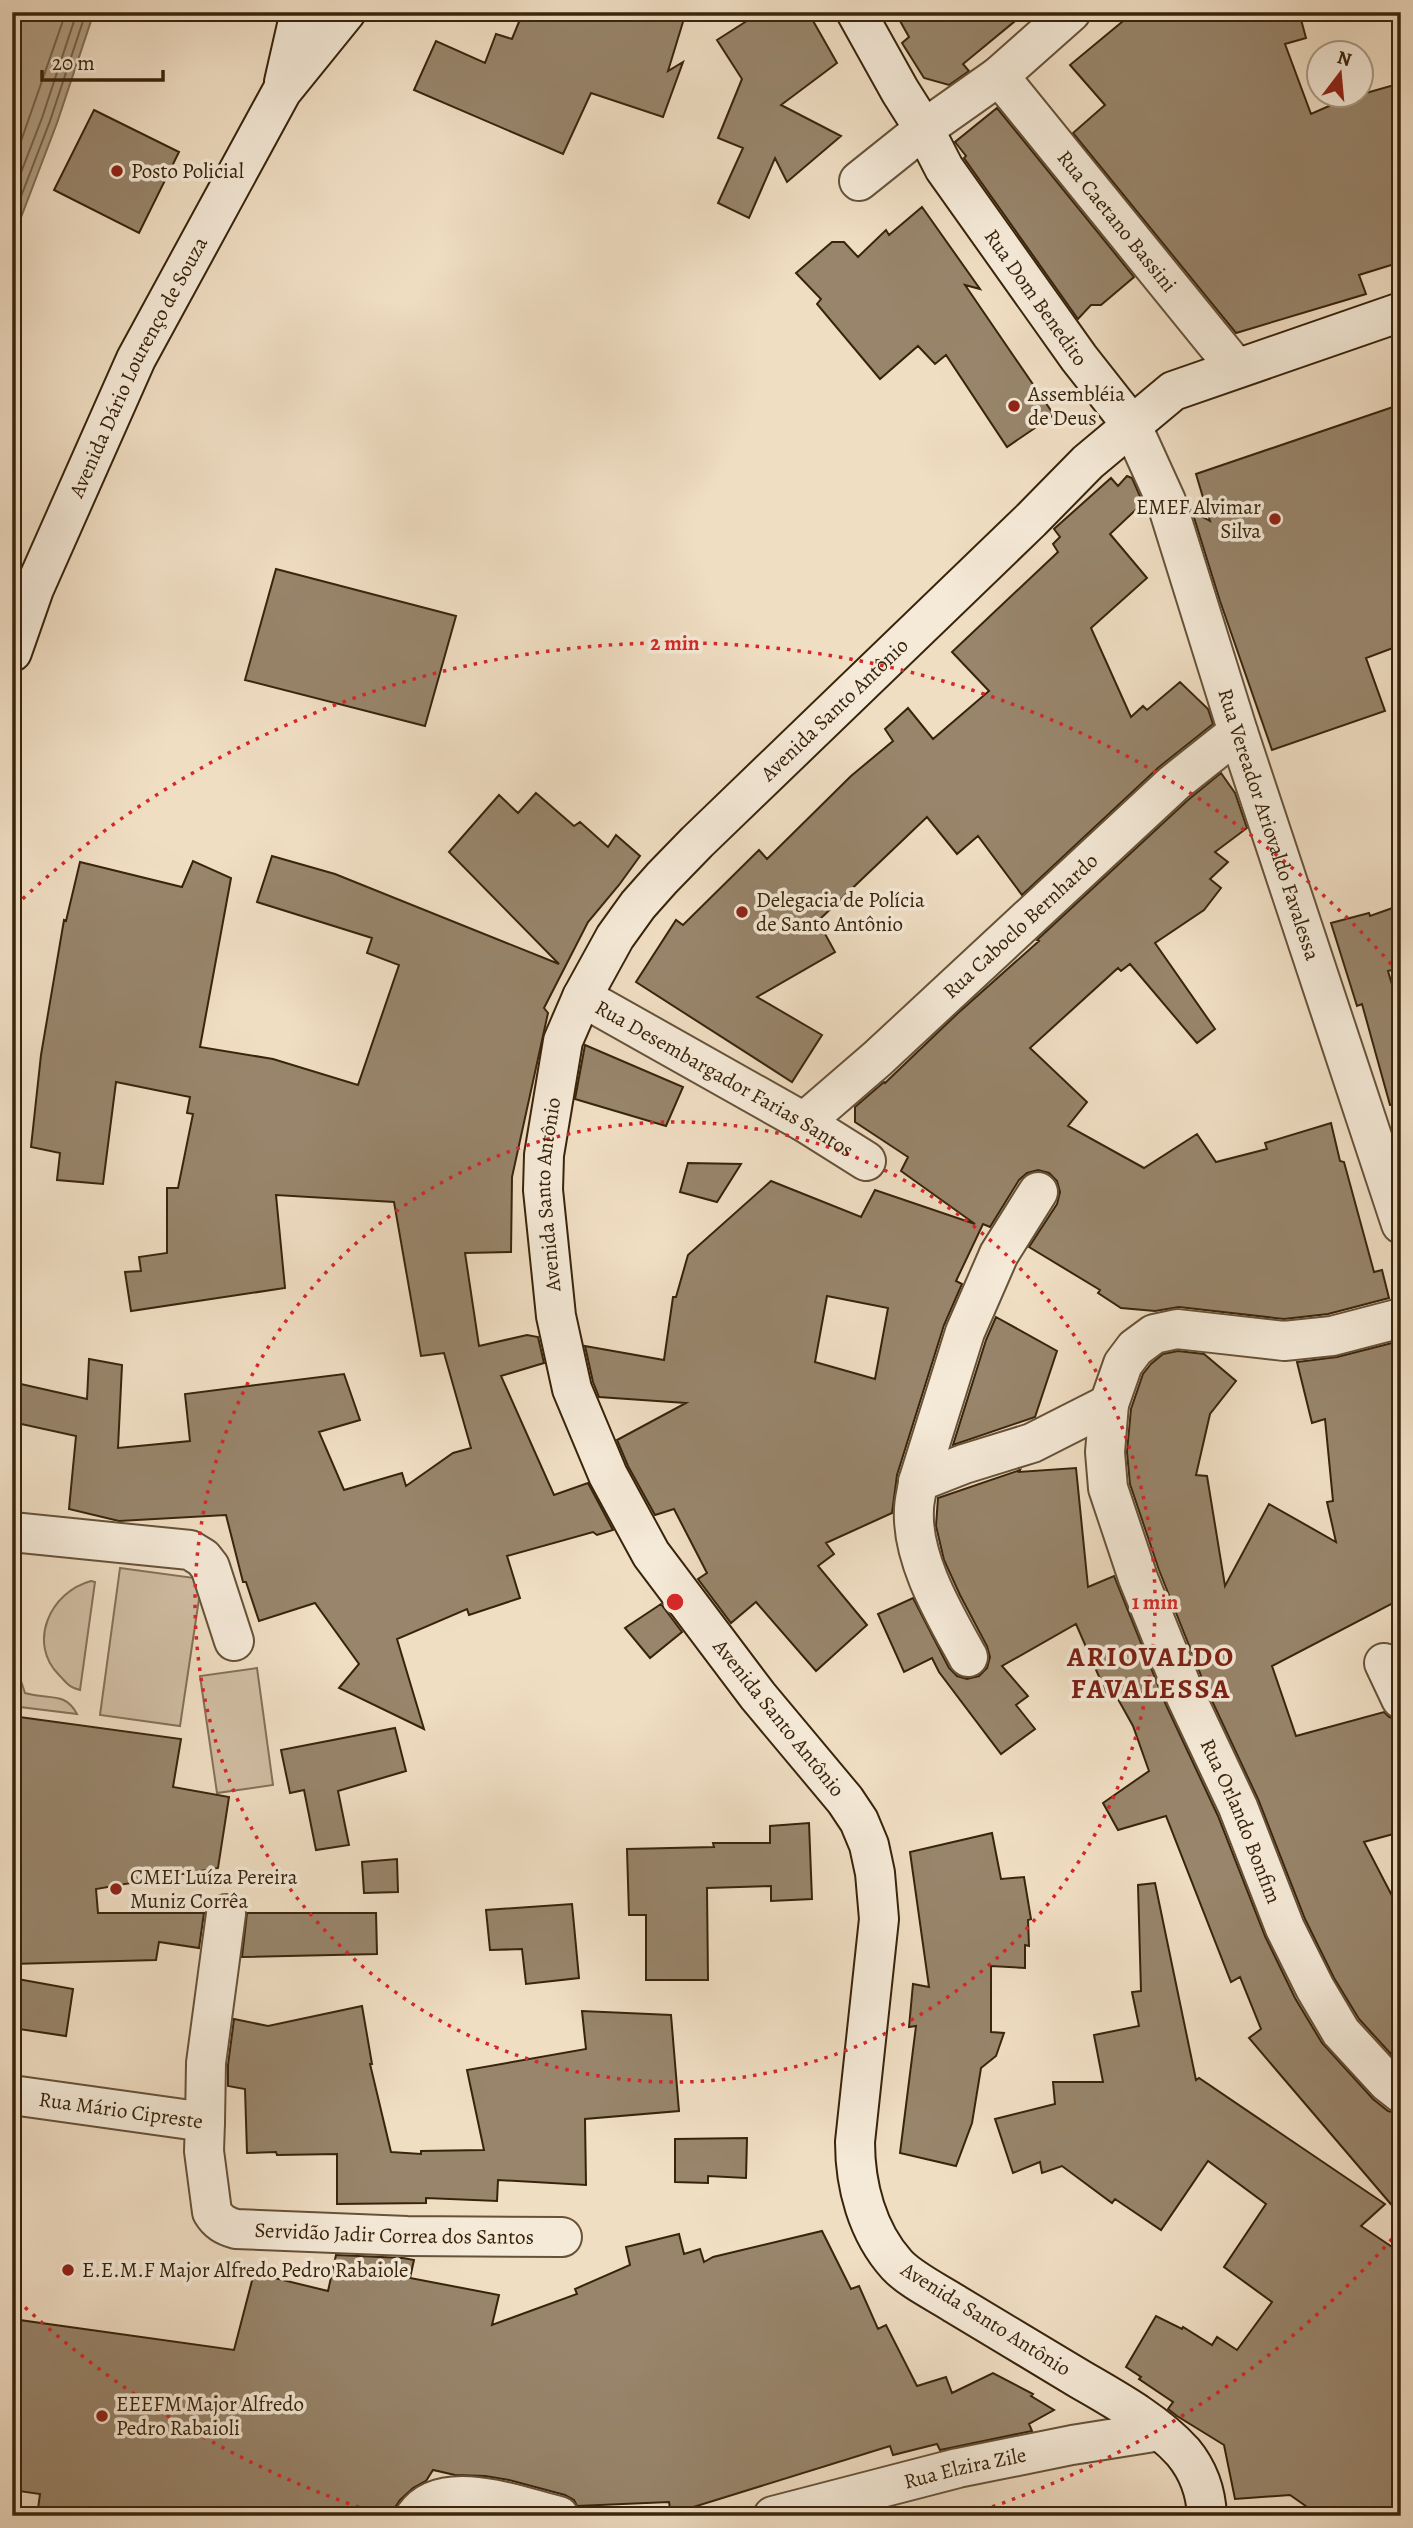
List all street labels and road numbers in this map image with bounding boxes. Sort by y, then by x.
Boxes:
street label: Rua Caetano Bassini [1051,144,1183,298]
street label: Rua Dom Benedito [978,223,1094,372]
street label: Avenida Dário Lourenço de Souza [62,231,214,503]
street label: Avenida Santo Antônio [754,632,915,788]
street label: Rua Vereador Ariovaldo Favalessa [1211,685,1327,964]
street label: Rua Caboclo Bernhardo [937,847,1104,1005]
street label: Rua Desembargador Farias Santos [590,993,859,1164]
street label: Avenida Santo Antônio [529,1095,567,1294]
street label: Avenida Santo Antônio [706,1633,851,1803]
street label: Rua Orlando Bonfim [1194,1734,1288,1908]
street label: Rua Mário Cipreste [37,2085,205,2136]
street label: Servidão Jadir Correa dos Santos [254,2216,534,2251]
street label: Avenida Santo Antônio [895,2255,1076,2383]
street label: Rua Elzira Zile [901,2441,1029,2496]

